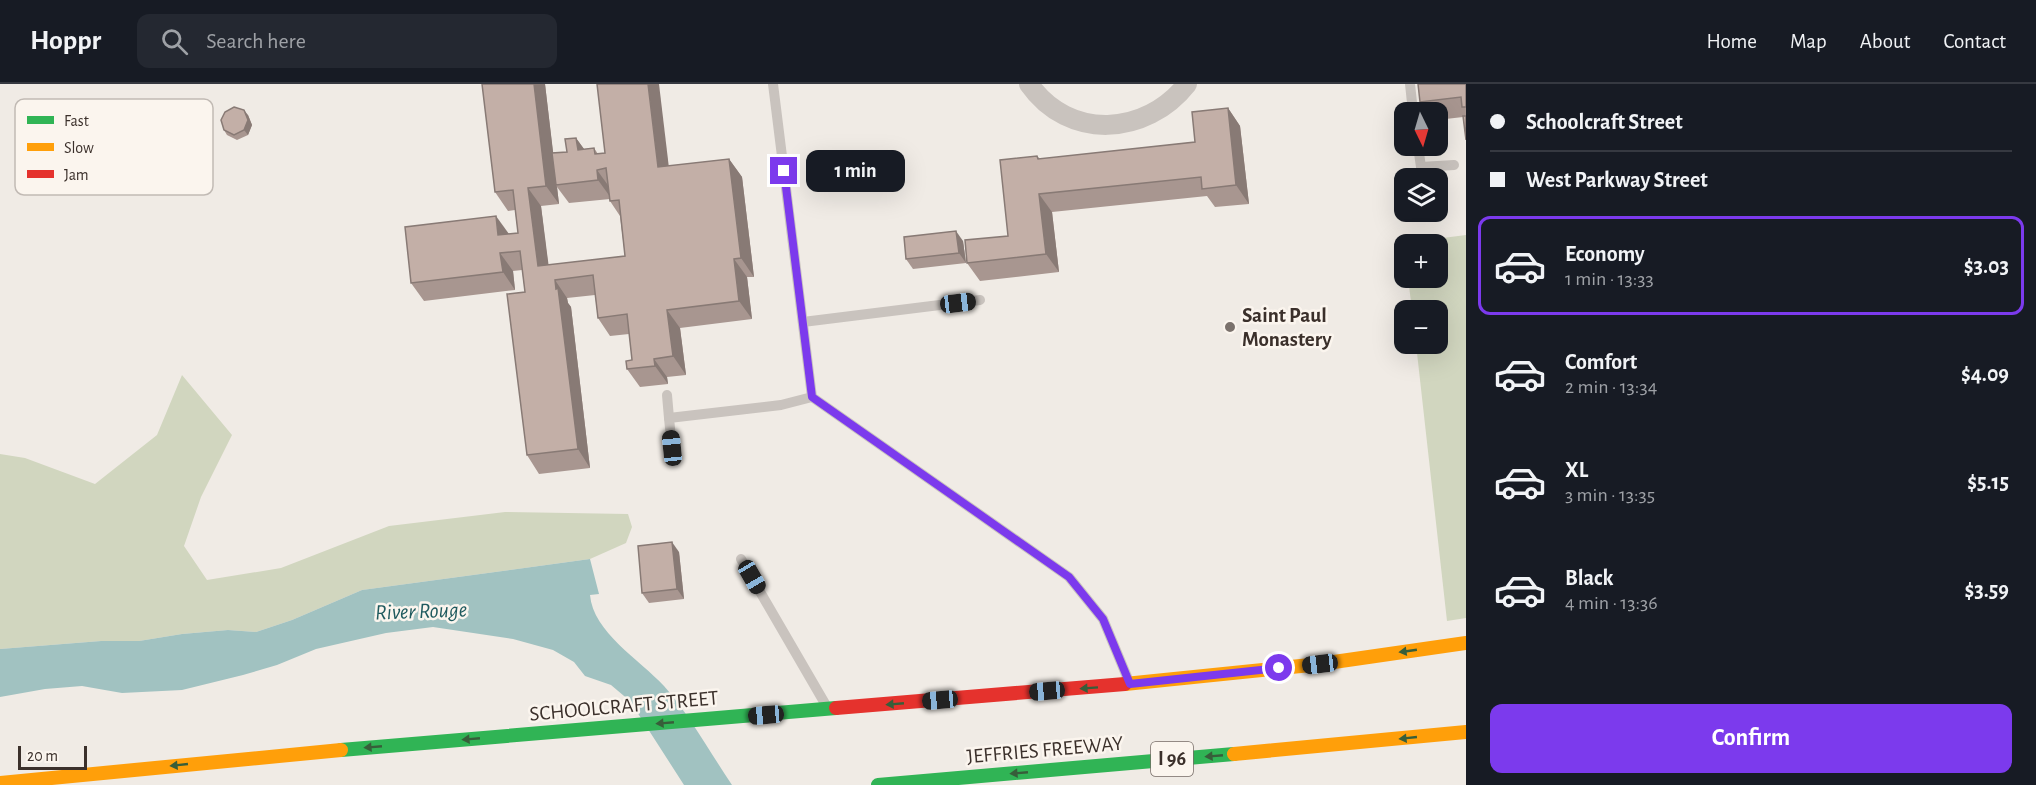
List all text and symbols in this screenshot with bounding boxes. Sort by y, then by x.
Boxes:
search box [137,14,557,68]
icon: search [158,25,191,58]
text: Hoppr [30,27,101,55]
text: Search here [206,30,306,52]
text: Home [1706,31,1757,52]
text: Map [1790,31,1827,52]
text: About [1860,31,1910,52]
text: Contact [1943,31,2006,52]
legend [15,99,213,195]
north arrow [1394,102,1448,156]
map controls [1394,102,1448,354]
text: Schoolcraft Street [1526,111,1683,133]
text: Fast [64,113,89,129]
text: Slow [64,140,94,156]
callout: 1 min [805,150,904,192]
route end [770,157,797,184]
text: 1 min [834,161,877,181]
text: Jam [64,167,89,183]
button: layers [1394,168,1448,222]
text: West Parkway Street [1526,169,1708,191]
button: + [1394,234,1448,288]
icon: car [1493,239,1547,293]
text: Economy [1565,243,1645,265]
text: $3.03 [1964,255,2009,277]
text: 1 min · 13:33 [1565,269,1654,289]
car [939,292,977,314]
button: − [1394,300,1448,354]
place label: Saint Paul Monastery [1242,305,1332,350]
marker: Saint Paul Monastery [1223,320,1237,334]
icon: car [1493,347,1547,401]
text: Comfort [1565,351,1637,373]
text: $4.09 [1961,363,2009,385]
text: 2 min · 13:34 [1565,377,1657,397]
car [661,429,683,467]
icon: car [1493,455,1547,509]
text: XL [1565,459,1588,481]
text: $5.15 [1967,471,2009,493]
text: 3 min · 13:35 [1565,485,1655,505]
car [735,557,769,597]
icon: car [1493,563,1547,617]
text: Black [1565,567,1613,589]
text: $3.59 [1964,579,2009,601]
text: 4 min · 13:36 [1565,593,1658,613]
water label: River Rouge [375,598,467,624]
one-way arrow [1398,647,1417,656]
car [1301,653,1339,675]
route start [1265,654,1292,681]
car [1028,680,1066,702]
one-way arrow [1080,683,1099,692]
street label: SCHOOLCRAFT STREET [529,687,719,725]
car [921,689,959,711]
one-way arrow [885,699,904,709]
car [747,704,785,726]
button: Confirm [1490,704,2012,773]
one-way arrow [656,718,675,728]
street label: JEFFRIES FREEWAY [966,733,1124,767]
one-way arrow [1398,733,1417,743]
one-way arrow [462,734,481,744]
one-way arrow [364,742,383,752]
road number: I 96 [1151,742,1193,776]
scale bar [18,743,87,770]
text: 20 m [27,748,58,764]
one-way arrow [1204,751,1223,761]
one-way arrow [169,760,188,770]
one-way arrow [1010,768,1029,778]

